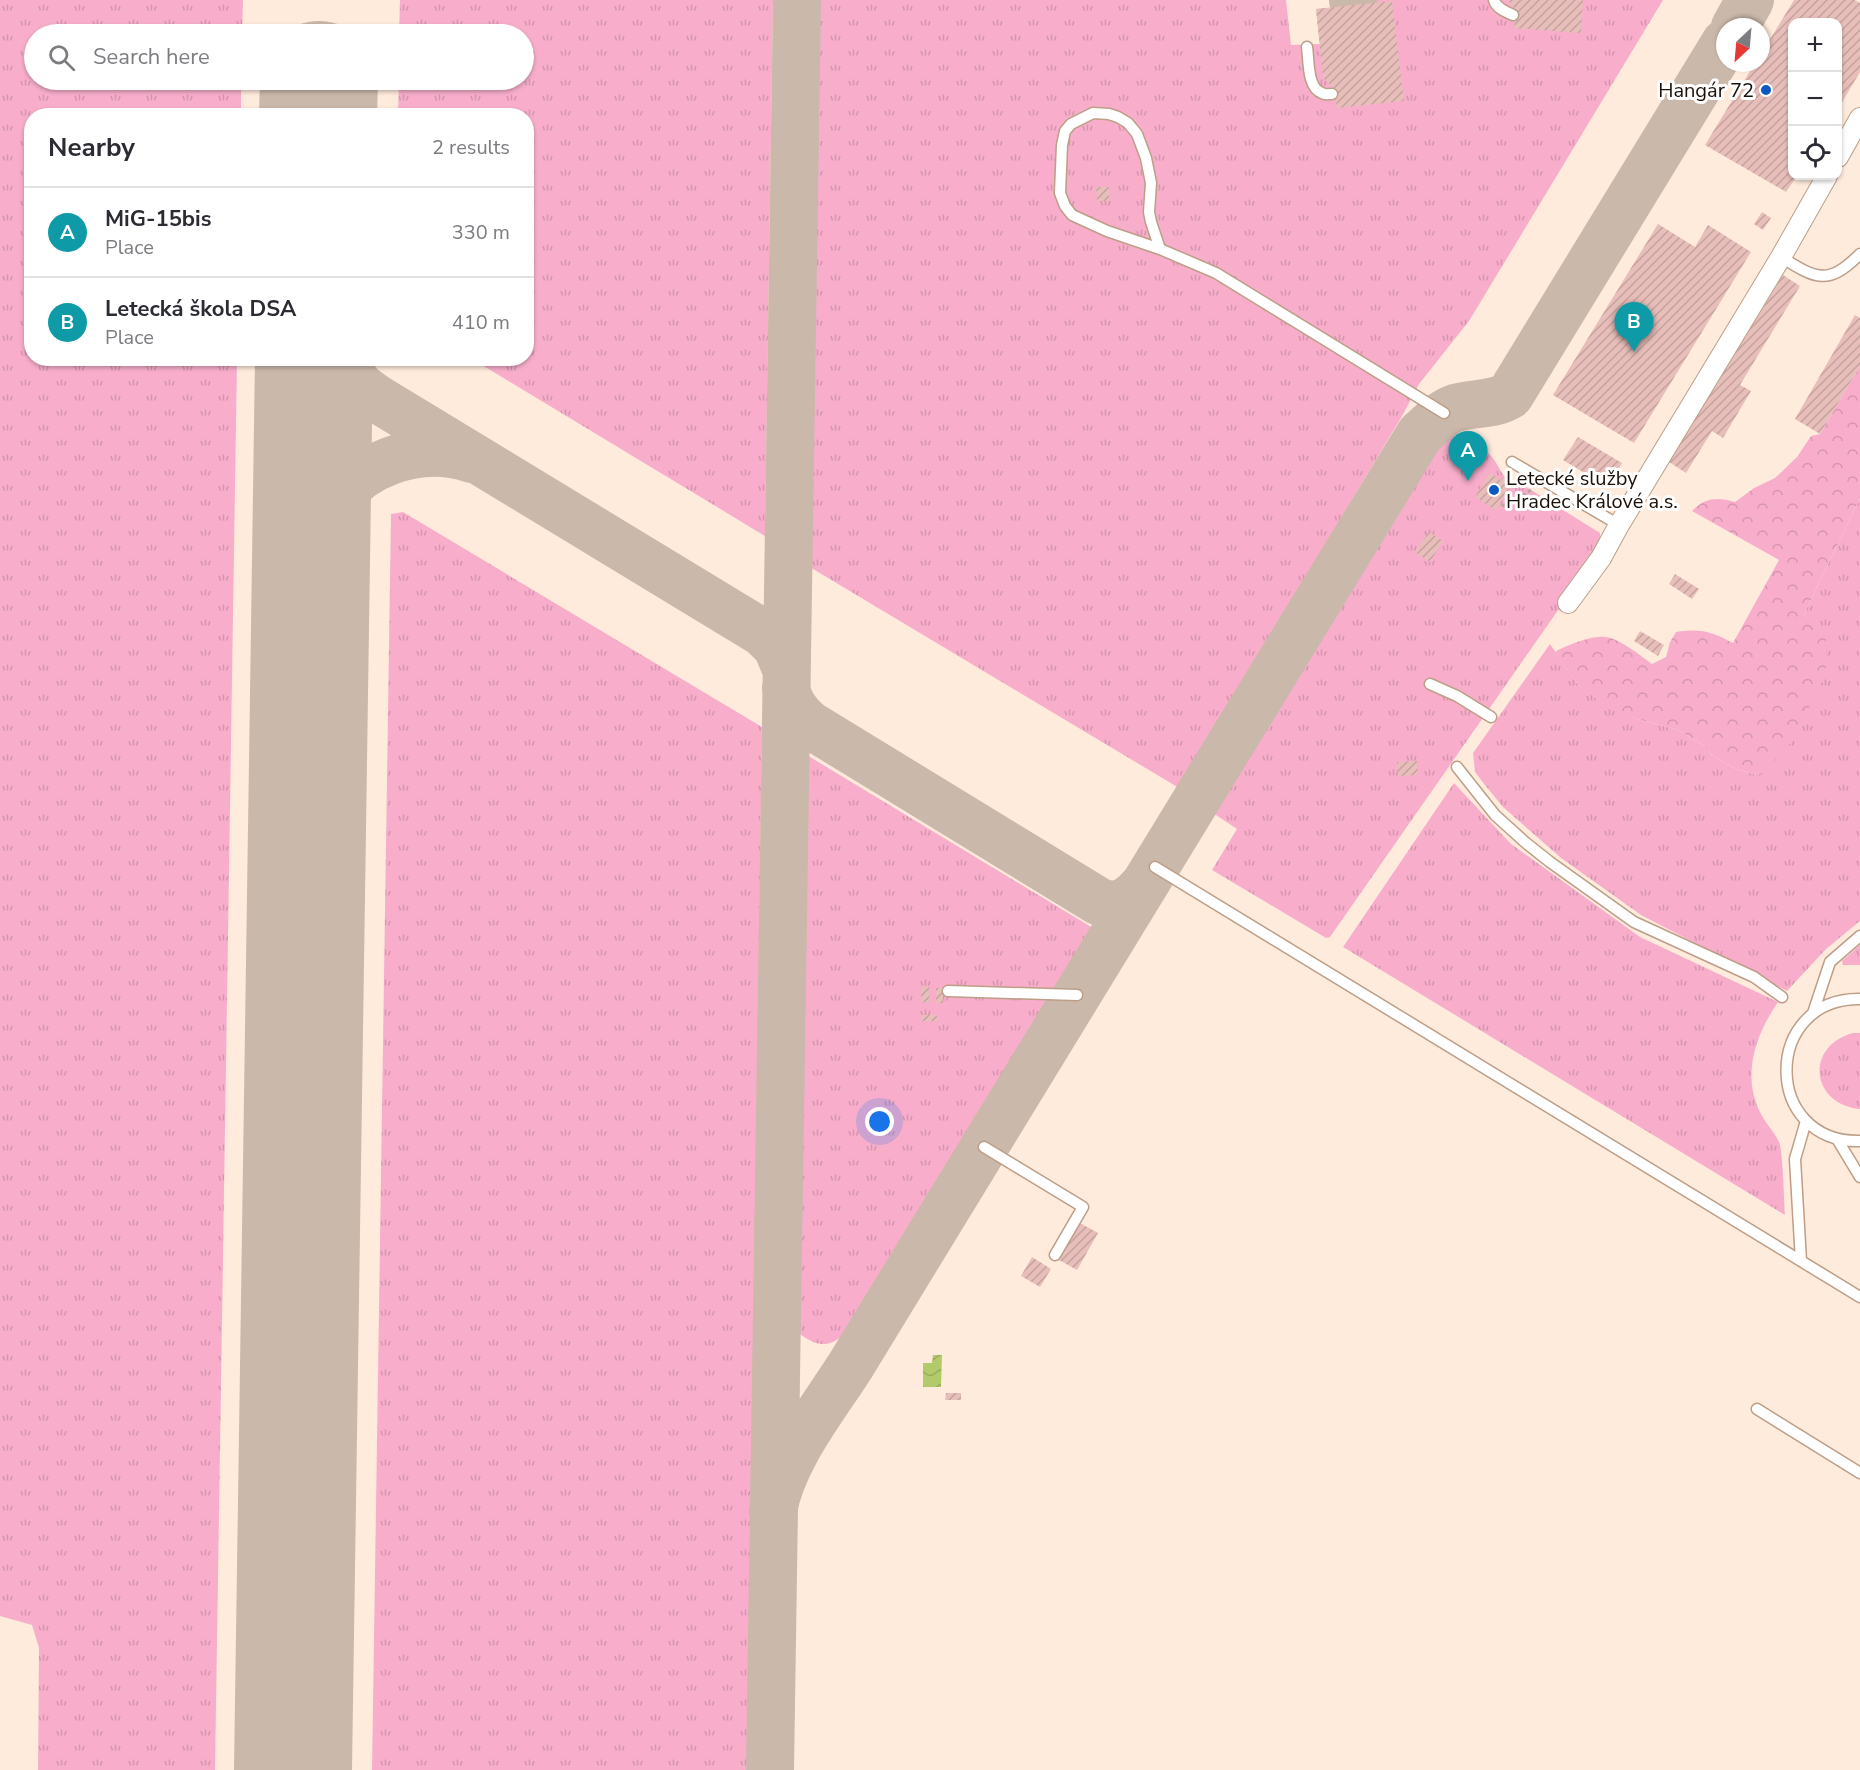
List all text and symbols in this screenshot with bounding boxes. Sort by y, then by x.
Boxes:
north arrow [1716,18,1770,72]
map controls [1788,18,1842,180]
button: + [1788,18,1842,72]
search box [24,24,534,90]
icon: search [45,41,78,74]
text: Search here [93,42,210,72]
button: − [1788,72,1842,126]
place label: Hangár 72 [1658,77,1754,104]
marker: Hangár 72 [1759,83,1773,97]
button: locate [1788,126,1842,180]
text: Nearby [48,130,135,165]
text: 2 results [432,134,510,161]
text: MiG-15bis [105,204,211,234]
text: A [60,219,75,246]
text: 330 m [452,219,510,246]
text: Place [105,234,154,261]
text: Letecká škola DSA [105,294,296,324]
pin: B [1614,302,1654,352]
text: B [61,309,74,336]
text: 410 m [452,309,510,336]
text: Place [105,324,154,351]
pin: A [1448,432,1488,481]
place label: Letecké služby Hradec Králové a.s. [1506,465,1678,515]
marker: Letecké služby Hradec Králové a.s. [1487,483,1501,497]
your location [865,1107,894,1136]

